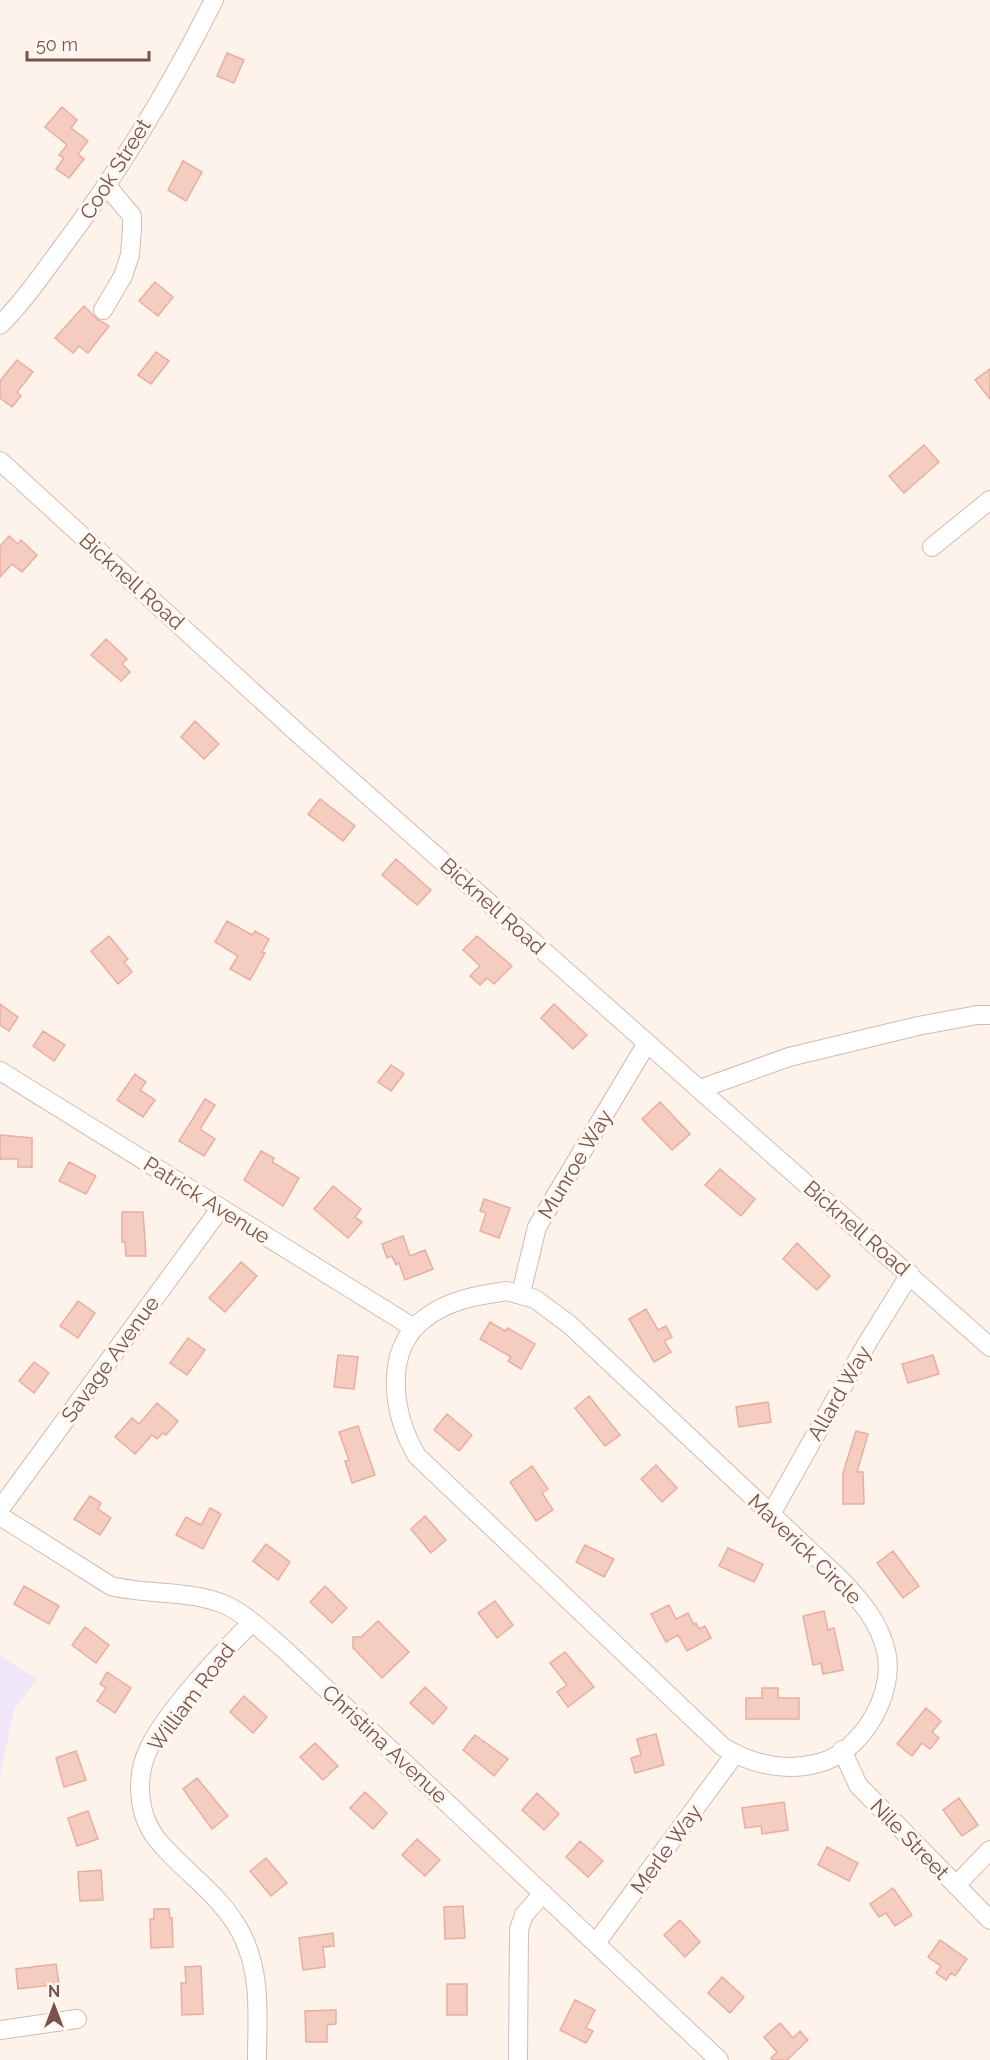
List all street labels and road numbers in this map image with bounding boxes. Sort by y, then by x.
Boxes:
street label: Cook Street [74,114,156,224]
street label: Bicknell Road [74,527,190,635]
street label: Bicknell Road [435,852,551,960]
street label: Munroe Way [533,1105,617,1223]
street label: Patrick Avenue [139,1151,275,1249]
street label: Bicknell Road [799,1175,915,1281]
street label: Savage Avenue [56,1291,164,1427]
street label: Allard Way [802,1341,876,1445]
street label: Maverick Circle [743,1489,867,1609]
street label: William Road [142,1638,240,1756]
street label: Christina Avenue [317,1679,453,1809]
street label: Nile Street [865,1793,955,1885]
street label: Merle Way [625,1800,707,1898]

